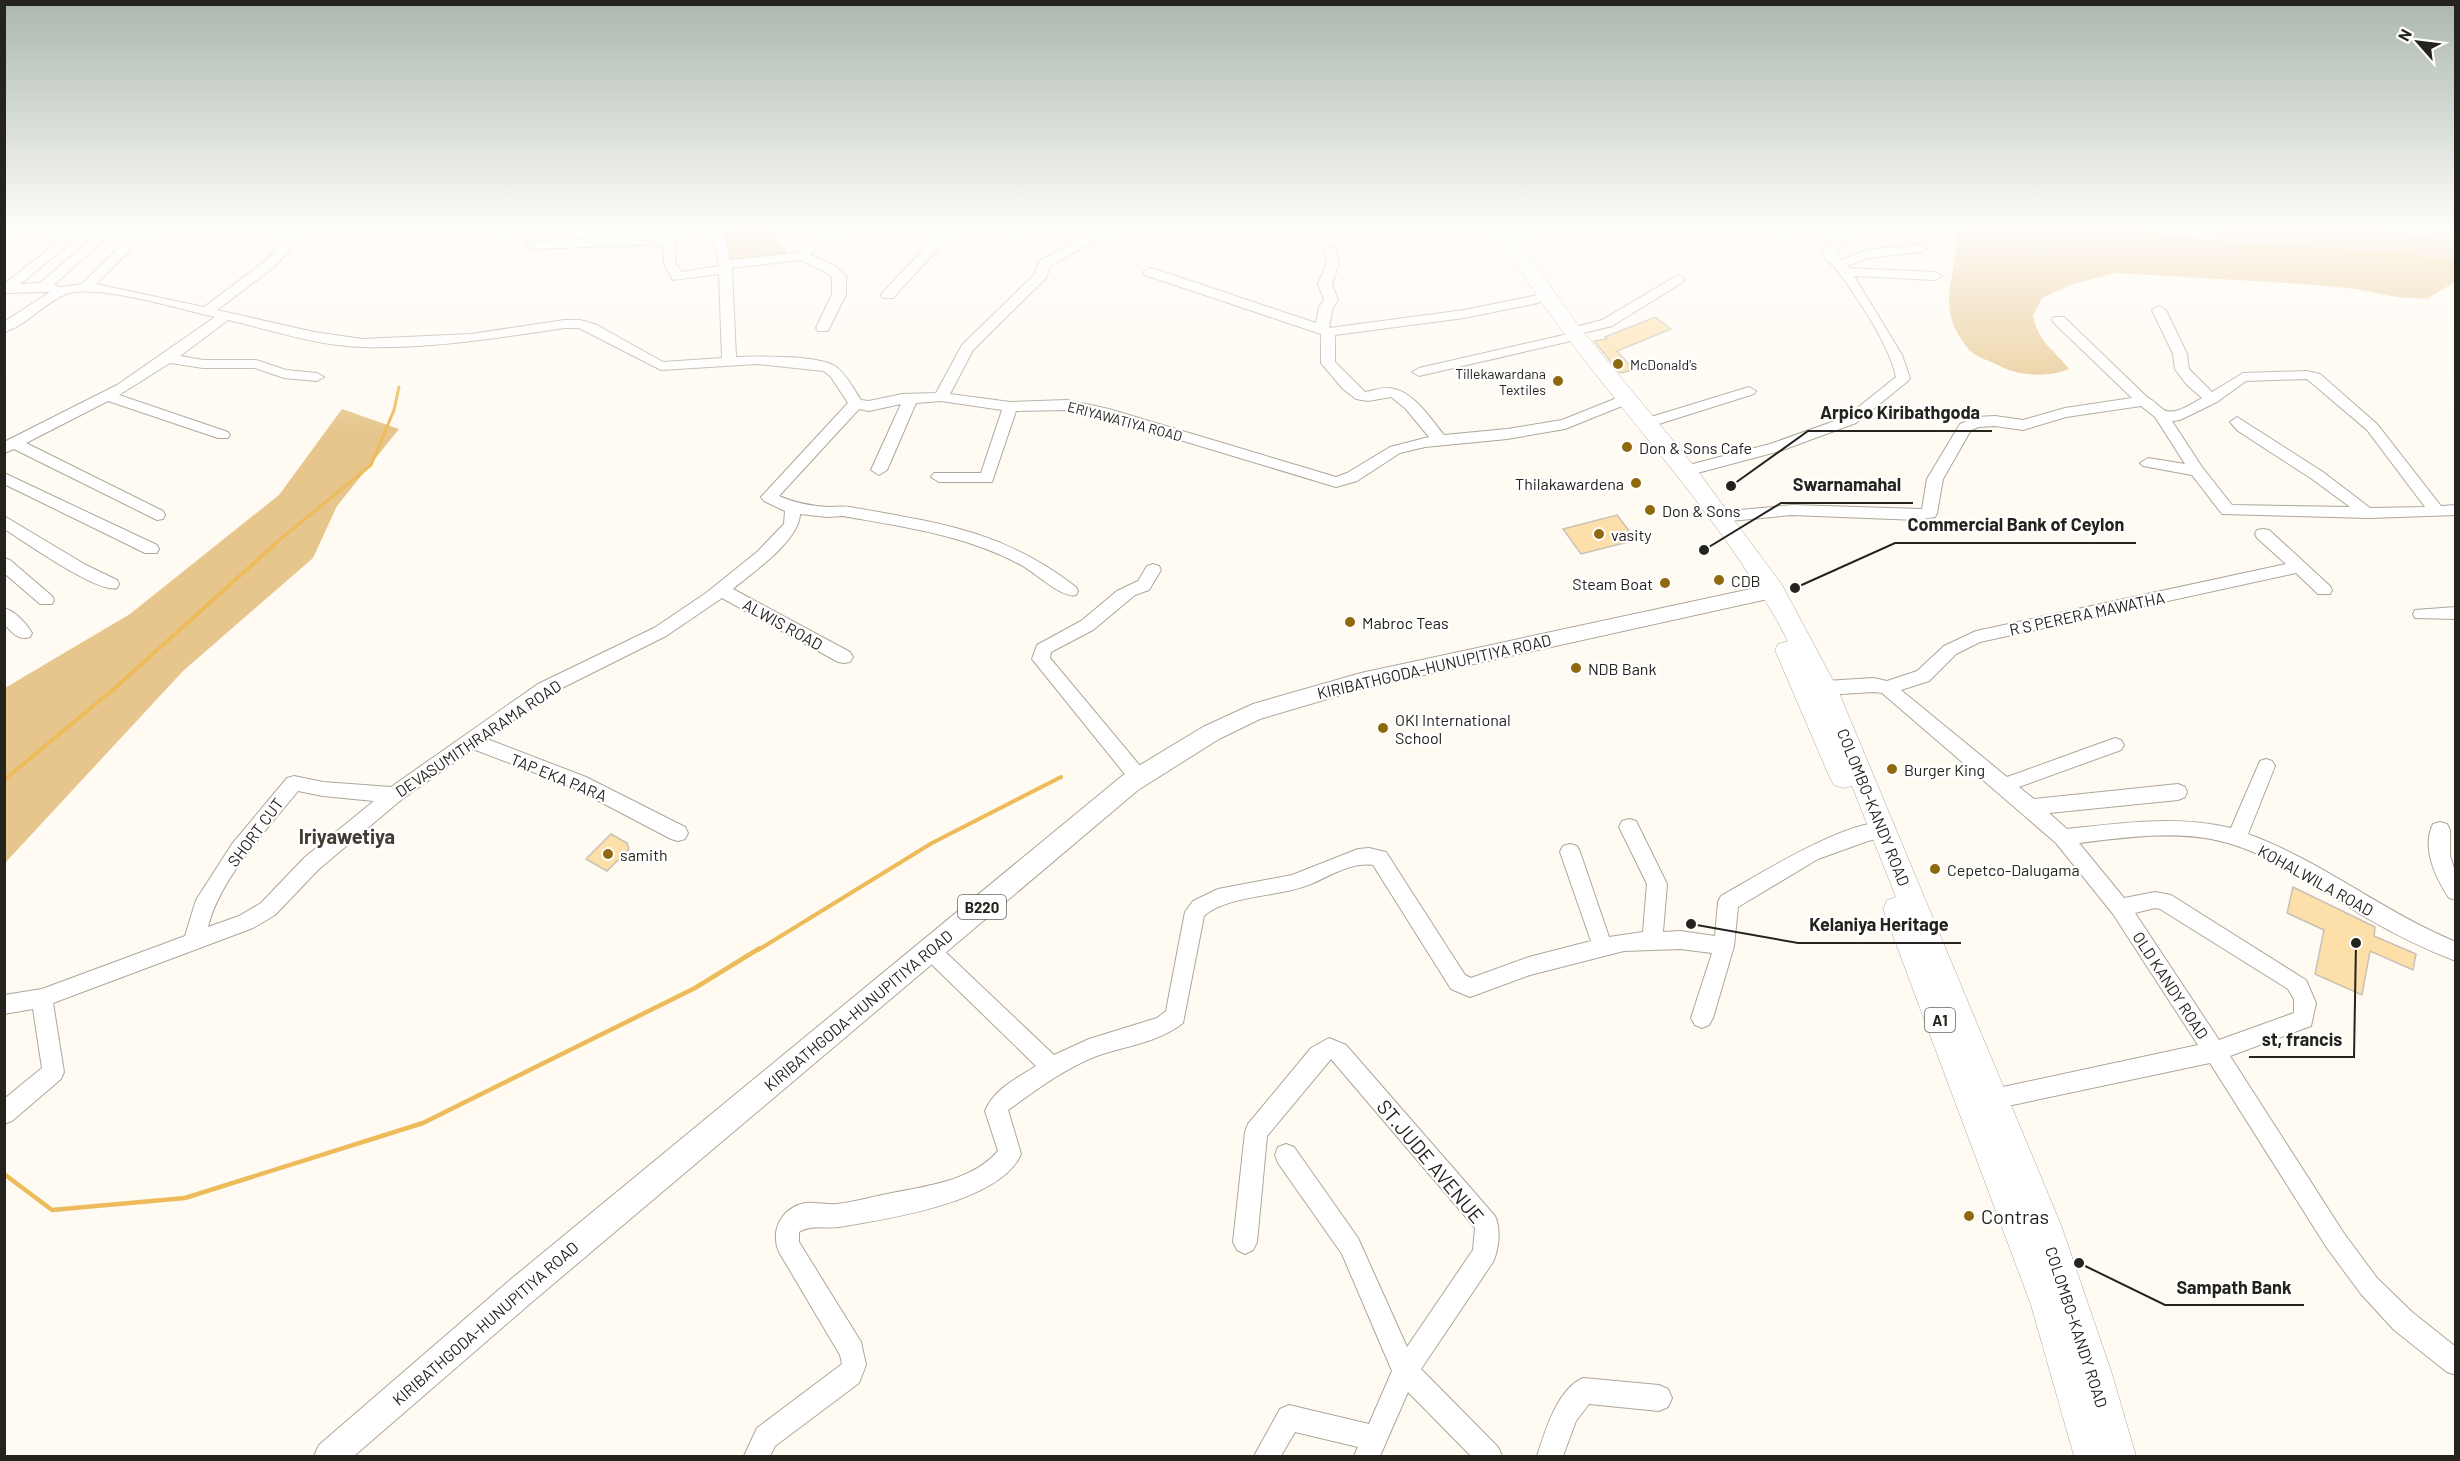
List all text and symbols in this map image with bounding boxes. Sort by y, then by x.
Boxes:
north arrow [2388,12,2448,72]
text: N [2393,26,2415,44]
place label: McDonald's [1630,356,1698,373]
marker: McDonald's [1611,357,1625,371]
place label: Tillekawardana Textiles [1455,365,1546,398]
marker: Tillekawardana Textiles [1551,374,1565,388]
callout: Arpico Kiribathgoda [1808,395,1992,431]
street label: ERIYAWATIYA ROAD [1066,398,1184,444]
text: Arpico Kiribathgoda [1820,401,1980,423]
place label: Don & Sons Cafe [1639,438,1752,457]
marker: Don & Sons Cafe [1620,440,1634,454]
callout: Swarnamahal [1781,467,1913,503]
text: Swarnamahal [1793,473,1901,495]
place label: Thilakawardena [1515,474,1624,493]
marker: Thilakawardena [1629,476,1643,490]
place label: Don & Sons [1662,501,1741,520]
marker: Don & Sons [1643,503,1657,517]
callout: Commercial Bank of Ceylon [1895,507,2136,543]
text: Commercial Bank of Ceylon [1908,513,2124,535]
place label: vasity [1611,525,1652,544]
marker: vasity [1592,527,1606,541]
place label: CDB [1731,571,1761,590]
marker: CDB [1712,573,1726,587]
place label: Steam Boat [1572,574,1653,593]
marker: Steam Boat [1658,576,1672,590]
street label: R S PERERA MAWATHA [2008,587,2167,639]
street label: ALWIS ROAD [740,594,826,654]
place label: Mabroc Teas [1362,613,1449,632]
marker: Mabroc Teas [1343,615,1357,629]
street label: KIRIBATHGODA-HUNUPITIYA ROAD [1315,630,1553,702]
place label: NDB Bank [1588,659,1656,678]
marker: NDB Bank [1569,661,1583,675]
street label: DEVASUMITHRARAMA ROAD [392,675,564,801]
place label: OKI International School [1395,710,1511,747]
marker: OKI International School [1376,721,1390,735]
street label: COLOMBO-KANDY ROAD [1834,726,1914,888]
street label: TAP EKA PARA [508,749,610,805]
place label: Burger King [1904,760,1985,779]
marker: Burger King [1885,762,1899,776]
street label: SHORT CUT [223,794,287,870]
district label: Iriyawetiya [299,824,395,848]
street label: KOHALWILA ROAD [2255,841,2377,919]
place label: samith [620,845,668,864]
marker: samith [601,847,615,861]
place label: Cepetco-Dalugama [1947,860,2080,879]
marker: Cepetco-Dalugama [1928,862,1942,876]
road number: B220 [958,895,1006,919]
callout: Kelaniya Heritage [1798,907,1961,943]
text: Kelaniya Heritage [1809,913,1949,935]
street label: KIRIBATHGODA-HUNUPITIYA ROAD [760,926,956,1094]
street label: OLD KANDY ROAD [2129,928,2213,1042]
road number: A1 [1925,1008,1955,1032]
callout: st, francis [2249,1021,2354,1057]
text: st, francis [2262,1028,2342,1050]
street label: ST.JUDE AVENUE [1372,1094,1490,1228]
place label: Contras [1981,1204,2049,1228]
marker: Contras [1962,1209,1976,1223]
street label: KIRIBATHGODA-HUNUPITIYA ROAD [388,1237,582,1409]
street label: COLOMBO-KANDY ROAD [2042,1244,2112,1410]
callout: Sampath Bank [2165,1269,2304,1305]
text: Sampath Bank [2177,1276,2292,1298]

